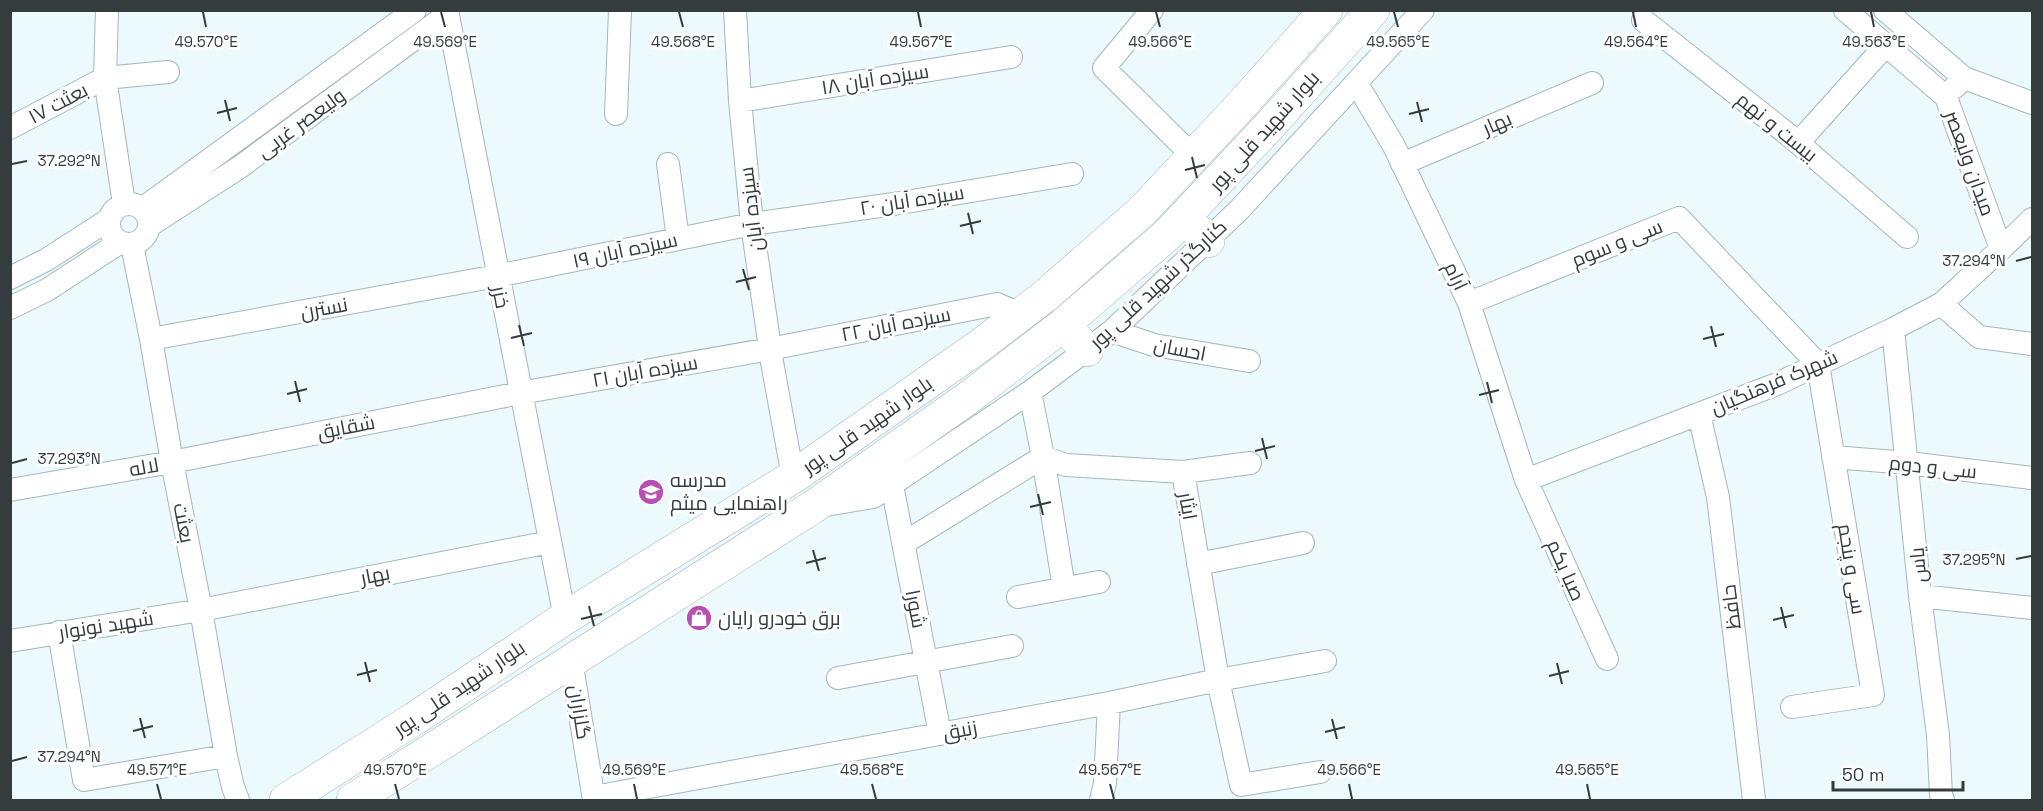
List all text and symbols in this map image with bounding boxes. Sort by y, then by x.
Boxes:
text: 49.570°E [174,32,238,51]
text: 49.569°E [413,32,477,51]
text: 49.568°E [651,32,715,51]
text: 49.567°E [890,32,952,51]
text: 49.566°E [1128,32,1192,51]
text: 49.565°E [1366,32,1430,51]
text: 49.564°E [1604,32,1668,51]
text: 49.563°E [1842,32,1906,51]
street label: سیزده آبان ۱۸ [819,58,931,100]
street label: بلوار شهید قلی پور [1202,65,1325,197]
street label: بعثت ۱۷ [24,76,92,130]
street label: ولیعصر غربی [252,82,350,164]
street label: بیست و نهم [1730,86,1823,169]
street label: بهار [1477,105,1516,141]
street label: میدان ولیعصر [1939,106,2001,219]
text: 37.292°N [37,151,101,170]
street label: سیزده آبان [733,165,769,253]
street label: سیزده آبان ۲۰ [858,179,966,221]
street label: کنارگذر شهید قلی پور [1083,213,1232,355]
street label: سی و سوم [1568,213,1667,274]
street label: سیزده آبان ۱۹ [570,226,680,274]
text: 37.294°N [1942,251,2006,270]
street label: آرام [1437,258,1474,295]
street label: خزر [486,283,516,310]
street label: نسترن [298,291,350,325]
street label: سیزده آبان ۲۲ [839,301,953,347]
street label: احسان [1152,331,1208,367]
street label: شهرک فرهنگیان [1706,344,1842,420]
street label: سیزده آبان ۲۱ [590,349,700,393]
street label: بلوار شهید قلی پور [796,370,937,480]
street label: شقایق [315,409,377,445]
text: 37.293°N [37,449,101,468]
street label: سی و دوم [1888,449,1978,486]
street label: لاله [127,452,161,482]
place label: مدرسه راهنمایی میثم [670,467,788,517]
school or university icon: مدرسه راهنمایی میثم [636,477,666,507]
street label: ایثار [1173,489,1203,522]
street label: بعثت [167,501,201,545]
street label: سی و پنجم [1831,522,1872,617]
street label: صبا یکم [1540,535,1591,605]
street label: یاس [1903,546,1932,584]
text: 37.295°N [1942,550,2006,569]
street label: بهار [357,559,392,591]
street label: حافظ [1715,583,1747,631]
street label: شورا [900,588,932,630]
shop icon: برق خودرو رایان [684,603,714,633]
street label: شهید نونوار [56,605,155,645]
place label: برق خودرو رایان [718,605,841,631]
street label: بلوار شهید قلی پور [387,634,530,742]
street label: گلزاران [563,683,597,741]
street label: زنبق [941,714,979,746]
text: 37.294°N [37,747,101,766]
scale bar [1833,754,1964,792]
text: 49.571°E [127,760,187,779]
text: 49.570°E [363,760,427,779]
text: 49.569°E [602,760,666,779]
text: 49.568°E [840,760,904,779]
text: 49.567°E [1079,760,1141,779]
text: 49.566°E [1317,760,1381,779]
text: 49.565°E [1555,760,1619,779]
text: 50 m [1842,763,1884,786]

